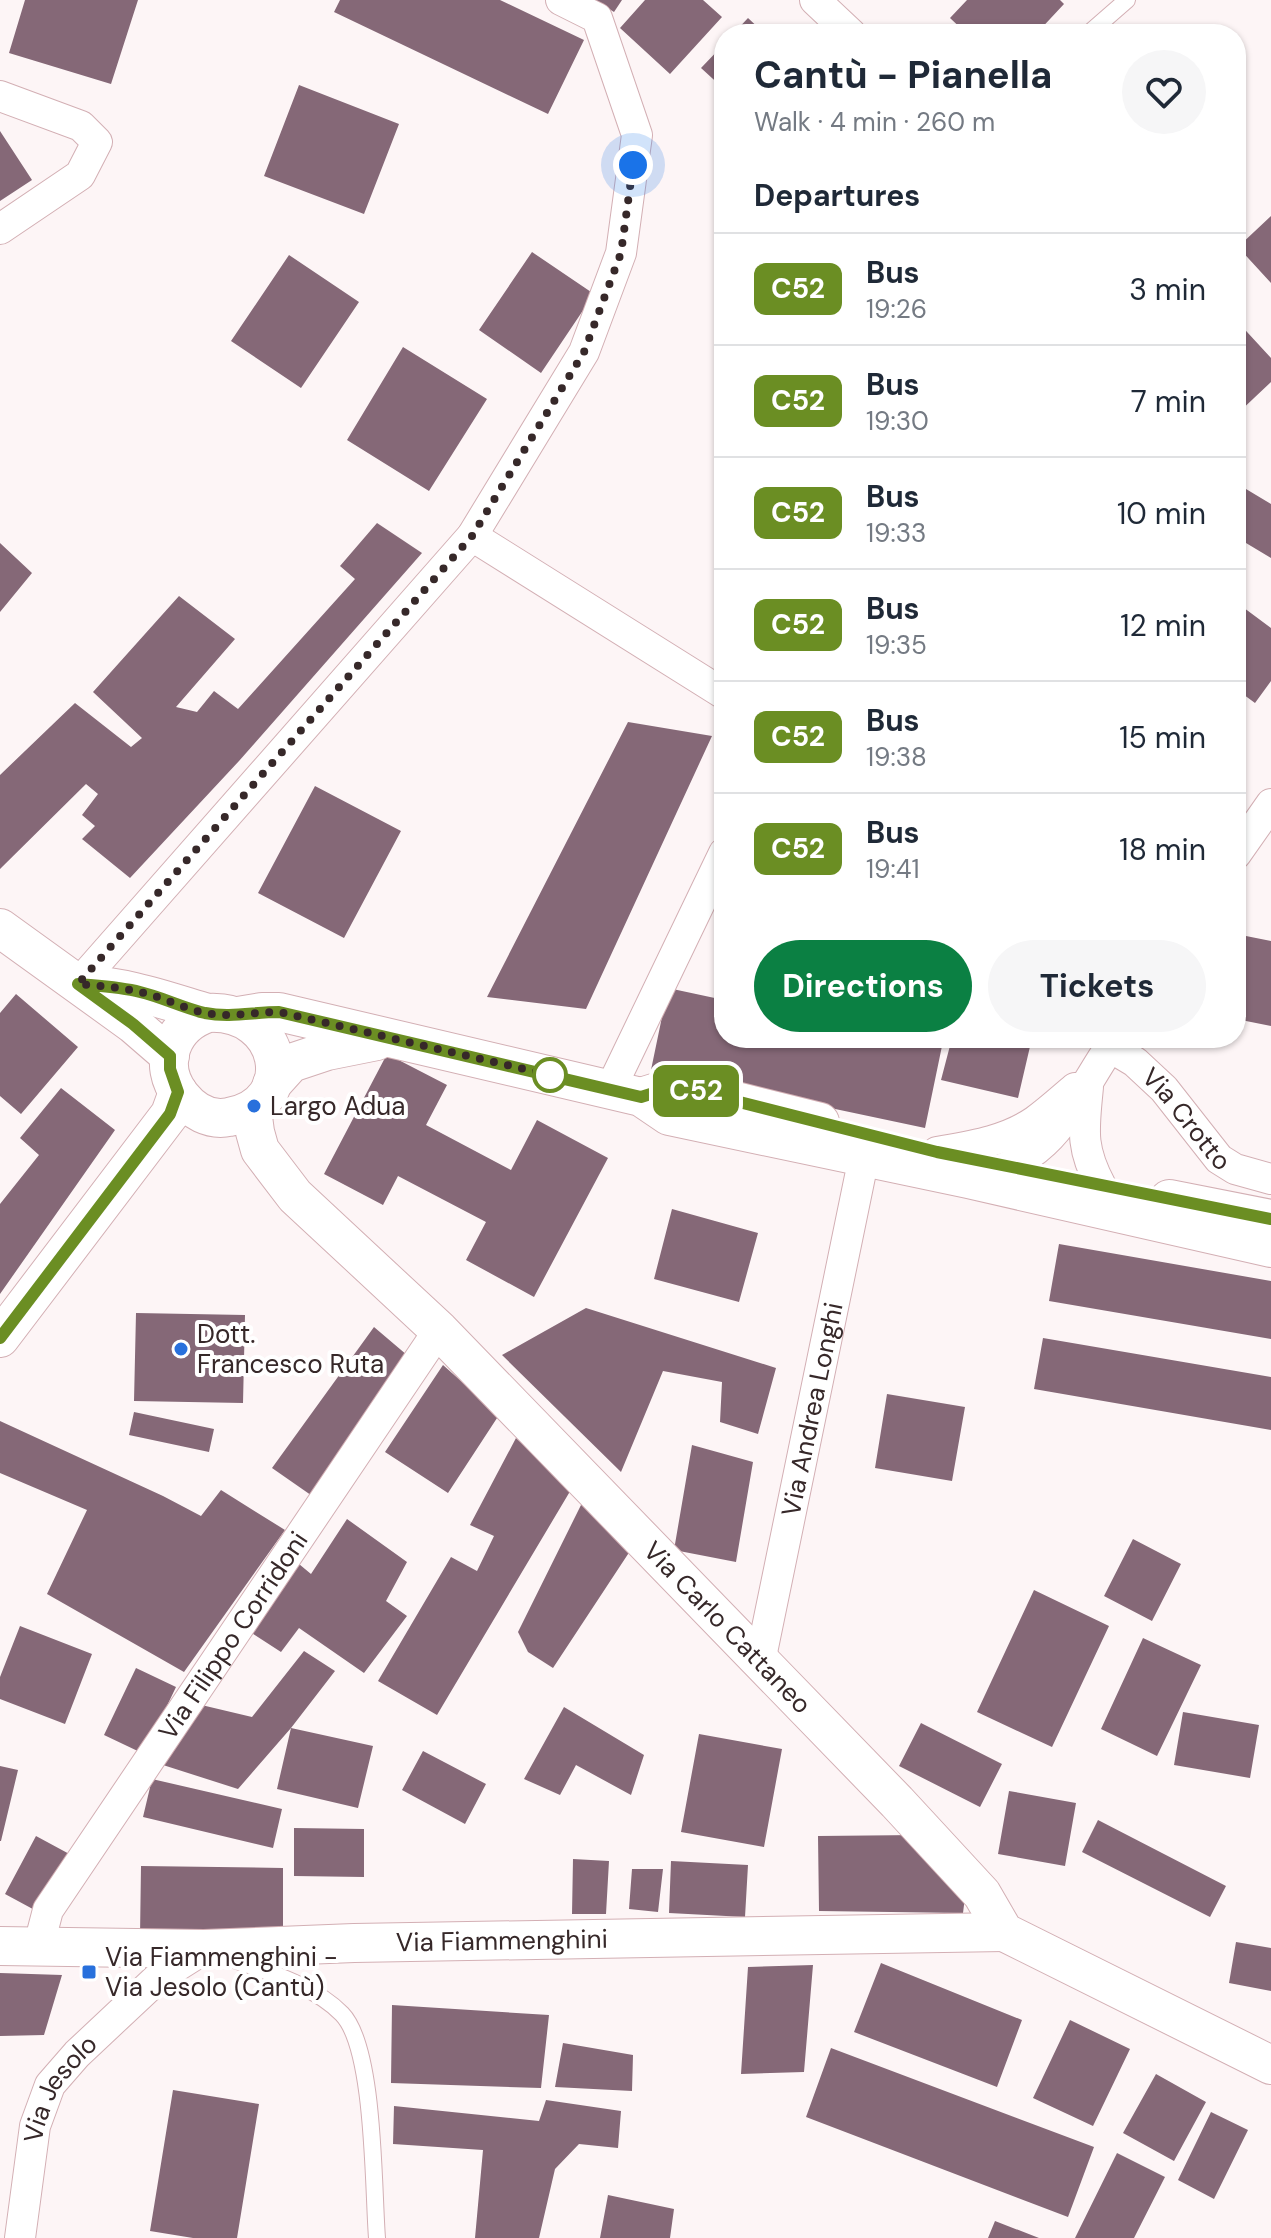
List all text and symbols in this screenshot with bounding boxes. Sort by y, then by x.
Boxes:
text: Cantù - Pianella [754,50,1052,100]
button: heart [1122,50,1206,134]
text: Walk · 4 min · 260 m [754,105,995,139]
your location [613,145,653,185]
text: Departures [754,176,920,215]
text: Bus [866,253,920,292]
text: C52 [771,270,825,307]
text: 3 min [1129,270,1206,309]
text: 19:26 [866,292,927,326]
text: Bus [866,365,920,404]
text: C52 [771,382,825,419]
text: 7 min [1131,382,1206,421]
text: 19:30 [866,404,929,438]
text: Bus [866,477,920,516]
text: C52 [771,494,825,531]
text: 10 min [1117,494,1206,533]
text: 19:33 [866,516,926,550]
text: Bus [866,589,920,628]
text: C52 [771,606,825,643]
text: 12 min [1120,606,1206,645]
text: 19:35 [866,628,927,662]
text: Bus [866,701,920,740]
text: C52 [771,718,825,755]
text: 15 min [1119,718,1206,757]
text: 19:38 [866,740,927,774]
text: Bus [866,813,920,852]
text: C52 [771,830,825,867]
text: 18 min [1119,830,1206,869]
text: 19:41 [866,852,920,886]
button: Directions [754,940,972,1032]
button: Tickets [988,940,1206,1032]
unlabelled marker [533,1058,567,1092]
street label: Via Crotto [1135,1060,1236,1179]
line badge: C52 [650,1065,742,1117]
text: C52 [669,1072,723,1109]
place label: Largo Adua [270,1089,405,1123]
marker: Largo Adua [245,1097,263,1115]
street label: Via Andrea Longhi [773,1299,851,1519]
place label: Dott. Francesco Ruta [197,1317,384,1381]
marker: Dott. Francesco Ruta [172,1340,190,1358]
street label: Via Filippo Corridoni [151,1525,315,1746]
street label: Via Carlo Cattaneo [636,1534,819,1721]
street label: Via Fiammenghini [396,1922,608,1959]
place label: Via Fiammenghini - Via Jesolo (Cantù) [105,1940,338,2004]
marker: Via Fiammenghini - Via Jesolo (Cantù) [80,1963,98,1981]
street label: Via Jesolo [16,2027,104,2144]

